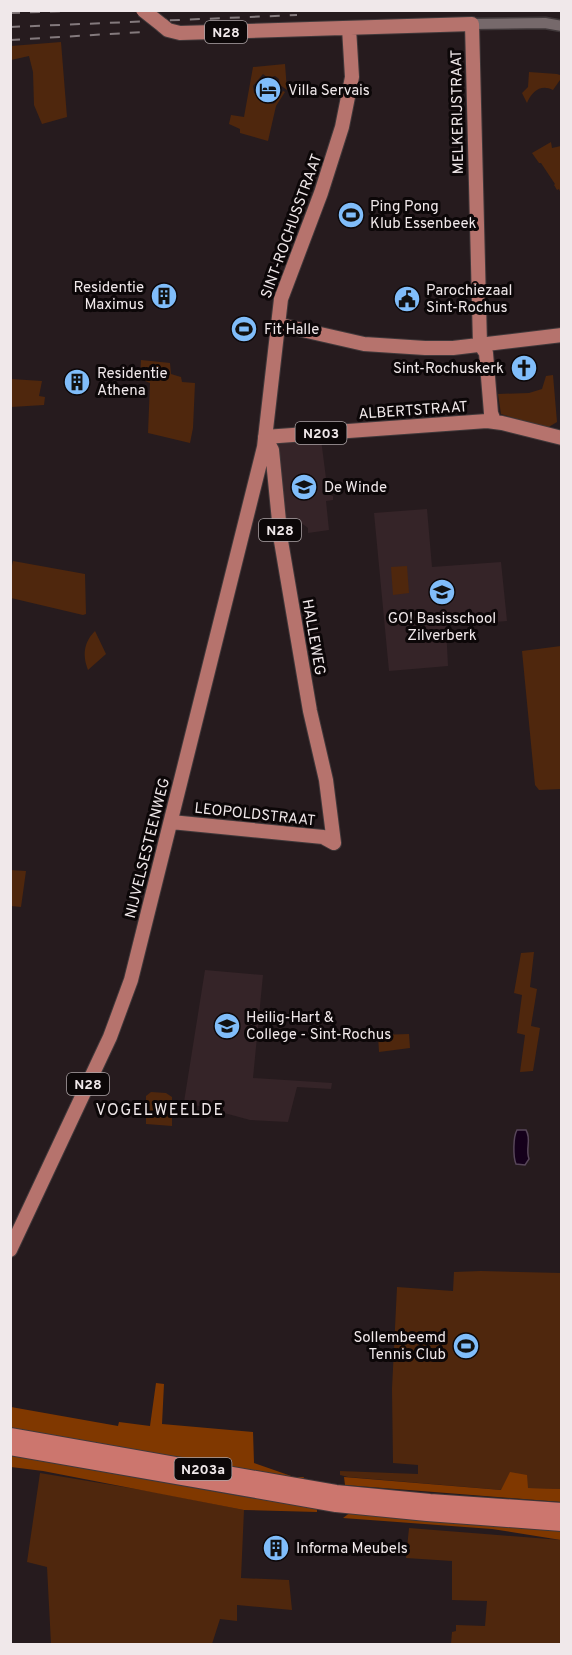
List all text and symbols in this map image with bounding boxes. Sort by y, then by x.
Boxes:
road number: N28 [205,21,247,43]
street label: MELKERIJSTRAAT [448,49,469,175]
hotel icon: Villa Servais [253,75,283,105]
place label: Villa Servais [288,82,370,101]
street label: SINT-ROCHUSSTRAAT [257,152,327,301]
place label: Ping Pong Klub Essenbeek [370,198,477,234]
sports icon: Ping Pong Klub Essenbeek [336,200,366,230]
place label: Residentie Maximus [74,279,144,315]
building icon: Residentie Maximus [149,281,179,311]
place label: Parochiezaal Sint-Rochus [426,282,512,318]
public building icon: Parochiezaal Sint-Rochus [392,284,422,314]
sports icon: Fit Halle [229,314,259,344]
place label: Fit Halle [264,321,319,340]
church icon: Sint-Rochuskerk [509,353,539,383]
place label: Sint-Rochuskerk [393,360,504,379]
place label: Residentie Athena [97,365,168,401]
building icon: Residentie Athena [62,367,92,397]
street label: ALBERTSTRAAT [358,398,468,425]
road number: N203 [296,422,346,444]
school or university icon: De Winde [289,472,319,502]
place label: De Winde [324,479,387,498]
road number: N28 [259,519,301,541]
school or university icon: GO! Basisschool Zilverberk [427,577,457,607]
street label: HALLEWEG [296,598,329,677]
place label: GO! Basisschool Zilverberk [388,610,496,646]
street label: NIJVELSESTEENWEG [122,776,175,921]
street label: LEOPOLDSTRAAT [193,800,316,831]
place label: Heilig-Hart & College - Sint-Rochus [246,1009,391,1045]
school or university icon: Heilig-Hart & College - Sint-Rochus [212,1011,242,1041]
road number: N28 [67,1073,109,1095]
district label: VOGELWEELDE [95,1101,225,1121]
place label: Sollembeemd Tennis Club [354,1329,446,1365]
sports icon: Sollembeemd Tennis Club [451,1331,481,1361]
road number: N203a [174,1458,232,1480]
building icon: Informa Meubels [261,1533,291,1563]
place label: Informa Meubels [296,1540,408,1559]

